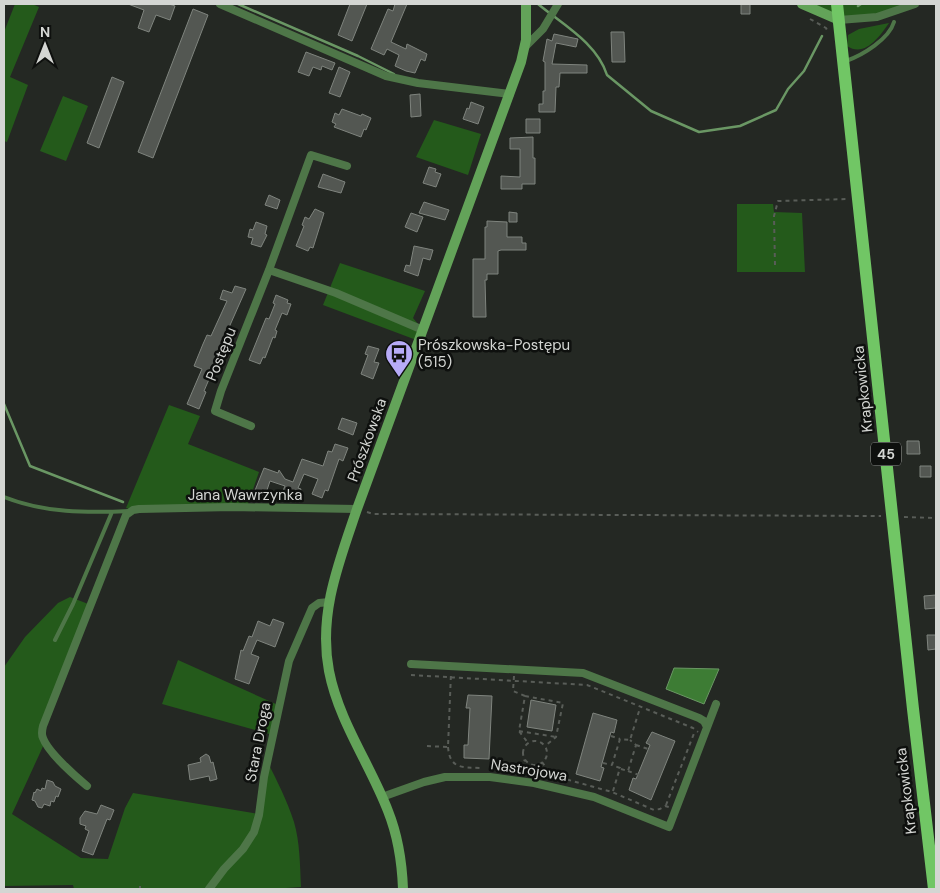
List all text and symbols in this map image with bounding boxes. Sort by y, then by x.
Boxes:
north arrow [20,20,70,70]
text: N [40,23,50,41]
street label: Postępu [201,324,241,384]
place label: Prószkowska-Postępu (515) [418,335,570,372]
bus stop icon: Prószkowska-Postępu (515) [384,339,414,378]
street label: Krapkowicka [849,345,877,433]
street label: Prószkowska [343,395,391,485]
road number: 45 [871,442,901,466]
street label: Jana Wawrzynka [188,485,302,505]
street label: Stara Droga [240,700,276,784]
street label: Krapkowicka [891,747,921,835]
street label: Nastrojowa [489,754,569,786]

